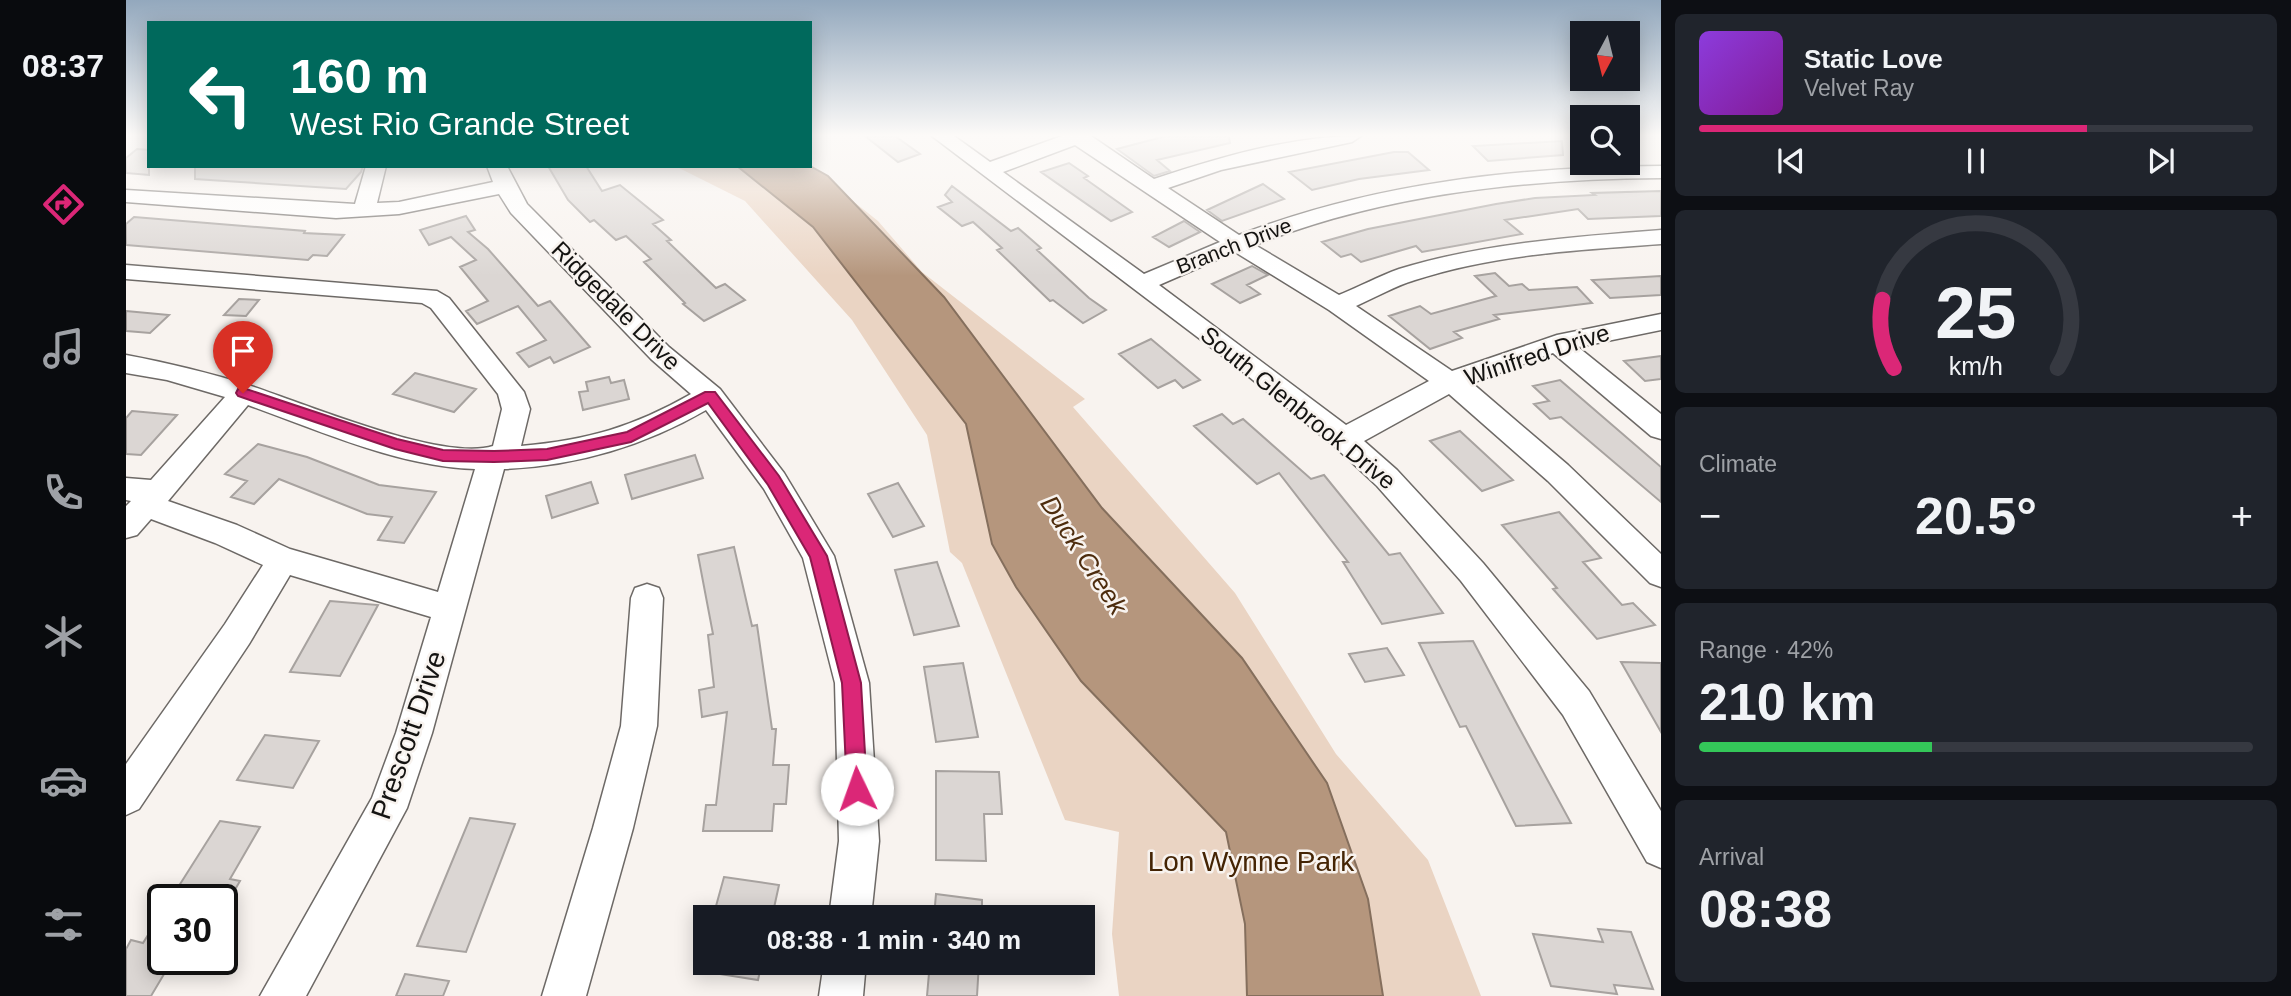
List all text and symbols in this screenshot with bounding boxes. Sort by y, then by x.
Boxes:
north arrow [1570,21,1640,91]
map controls [1570,21,1640,175]
text: Static Love [1804,44,1943,74]
text: 08:37 [22,48,104,84]
icon: left [175,49,266,140]
text: 160 m [290,49,429,103]
text: Velvet Ray [1804,75,1914,101]
button: search [1570,105,1640,175]
text: West Rio Grande Street [290,106,629,142]
icon: previous [1772,142,1810,180]
icon: pause [1957,142,1995,180]
icon: next [2142,142,2180,180]
icon: directions [39,180,88,229]
street label: Branch Drive [1173,213,1295,278]
street label: Ridgedale Drive [546,236,686,376]
text: 25 [1936,272,2016,353]
street label: Winifred Drive [1461,318,1613,391]
pin [213,321,273,393]
street label: South Glenbrook Drive [1195,321,1401,495]
icon: music [39,324,88,373]
icon: arrive [224,332,262,370]
text: km/h [1949,351,2003,379]
text: Climate [1699,451,1777,477]
icon: phone [39,468,88,517]
text: 20.5° [1915,487,2037,545]
water label: Duck Creek [1034,490,1135,622]
text: − [1699,495,1721,537]
text: + [2231,495,2253,537]
icon: climate [39,612,88,661]
text: Range · 42% [1699,637,1833,663]
street label: Prescott Drive [365,647,452,823]
text: 210 km [1699,673,1875,731]
position arrow [820,752,894,826]
icon: car [39,756,88,805]
text: Arrival [1699,844,1764,870]
park label: Lon Wynne Park [1148,846,1355,877]
text: 08:38 [1699,880,1832,938]
speed limit sign: 30 [147,884,238,975]
icon: filters [39,900,88,949]
text: 08:38 · 1 min · 340 m [767,925,1021,955]

